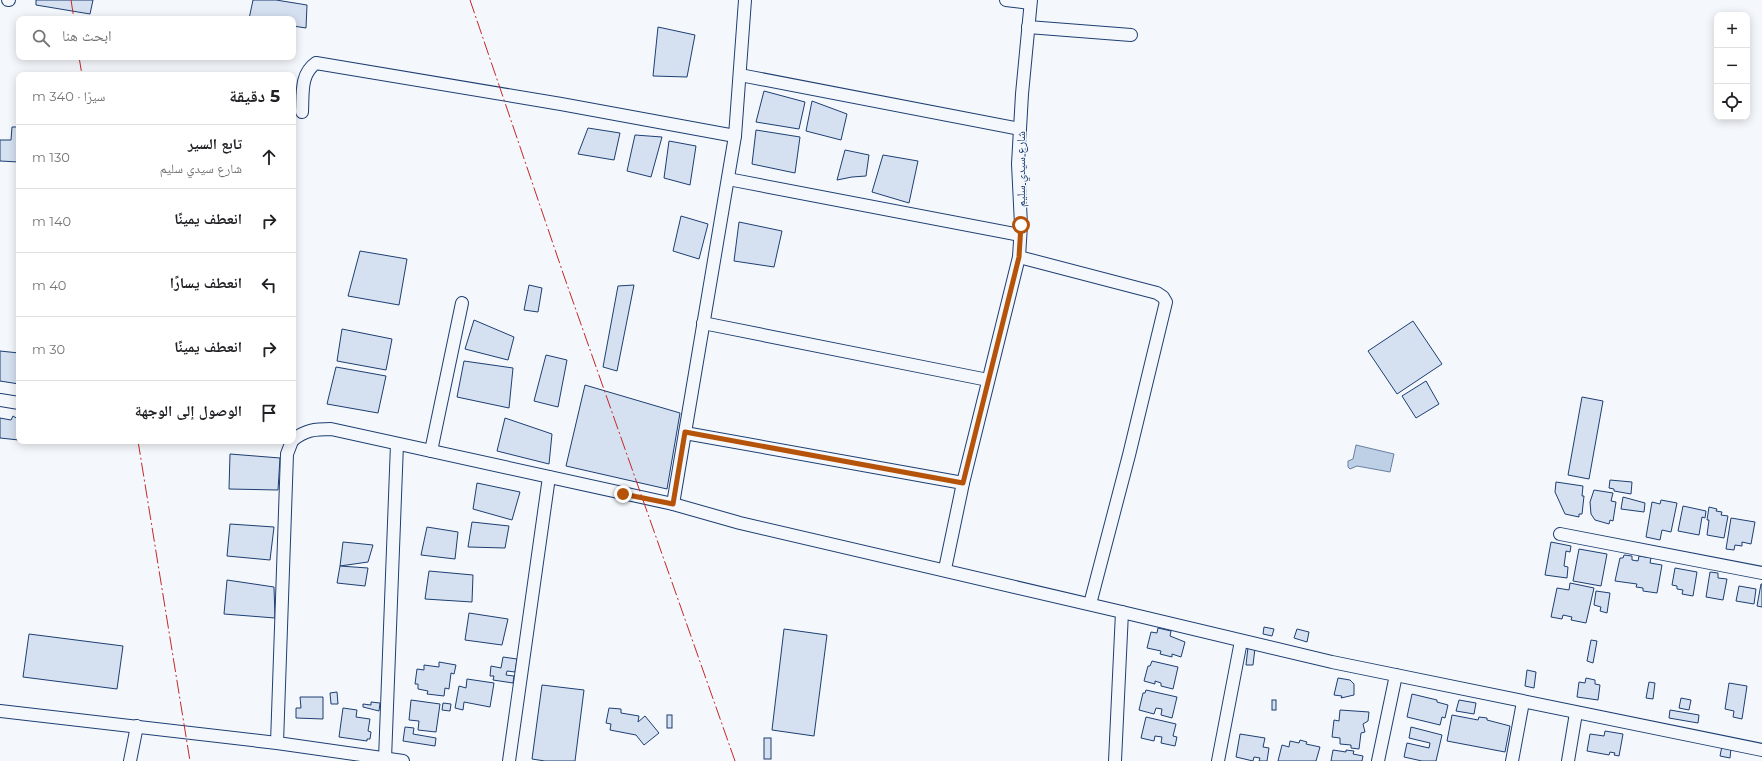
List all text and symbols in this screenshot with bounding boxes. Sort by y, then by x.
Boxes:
map controls [1714,12,1750,120]
button: + [1714,12,1750,48]
search box [16,16,296,60]
text: ابحث هنا [62,26,112,45]
icon: search [30,27,52,49]
button: − [1714,48,1750,84]
button: locate [1714,84,1750,120]
text: 5 دقيقة [229,86,280,106]
text: سيرًا · 340 m [32,88,105,104]
street label: شارع سيدي سليم [1013,131,1031,207]
text: تابع السير [188,134,242,153]
icon: ahead [258,146,280,168]
text: 130 m [32,149,70,165]
text: شارع سيدي سليم [160,160,242,176]
text: انعطف يمينًا [174,209,242,228]
icon: right [258,210,280,232]
text: 140 m [32,213,71,229]
route start [1012,216,1030,234]
text: انعطف يسارًا [170,273,242,292]
icon: left [258,274,280,296]
text: 40 m [32,277,66,293]
text: انعطف يمينًا [174,337,242,356]
icon: right [258,338,280,360]
text: 30 m [32,341,65,357]
text: الوصول إلى الوجهة [135,401,242,420]
icon: arrive [258,402,280,424]
route end [614,485,632,503]

